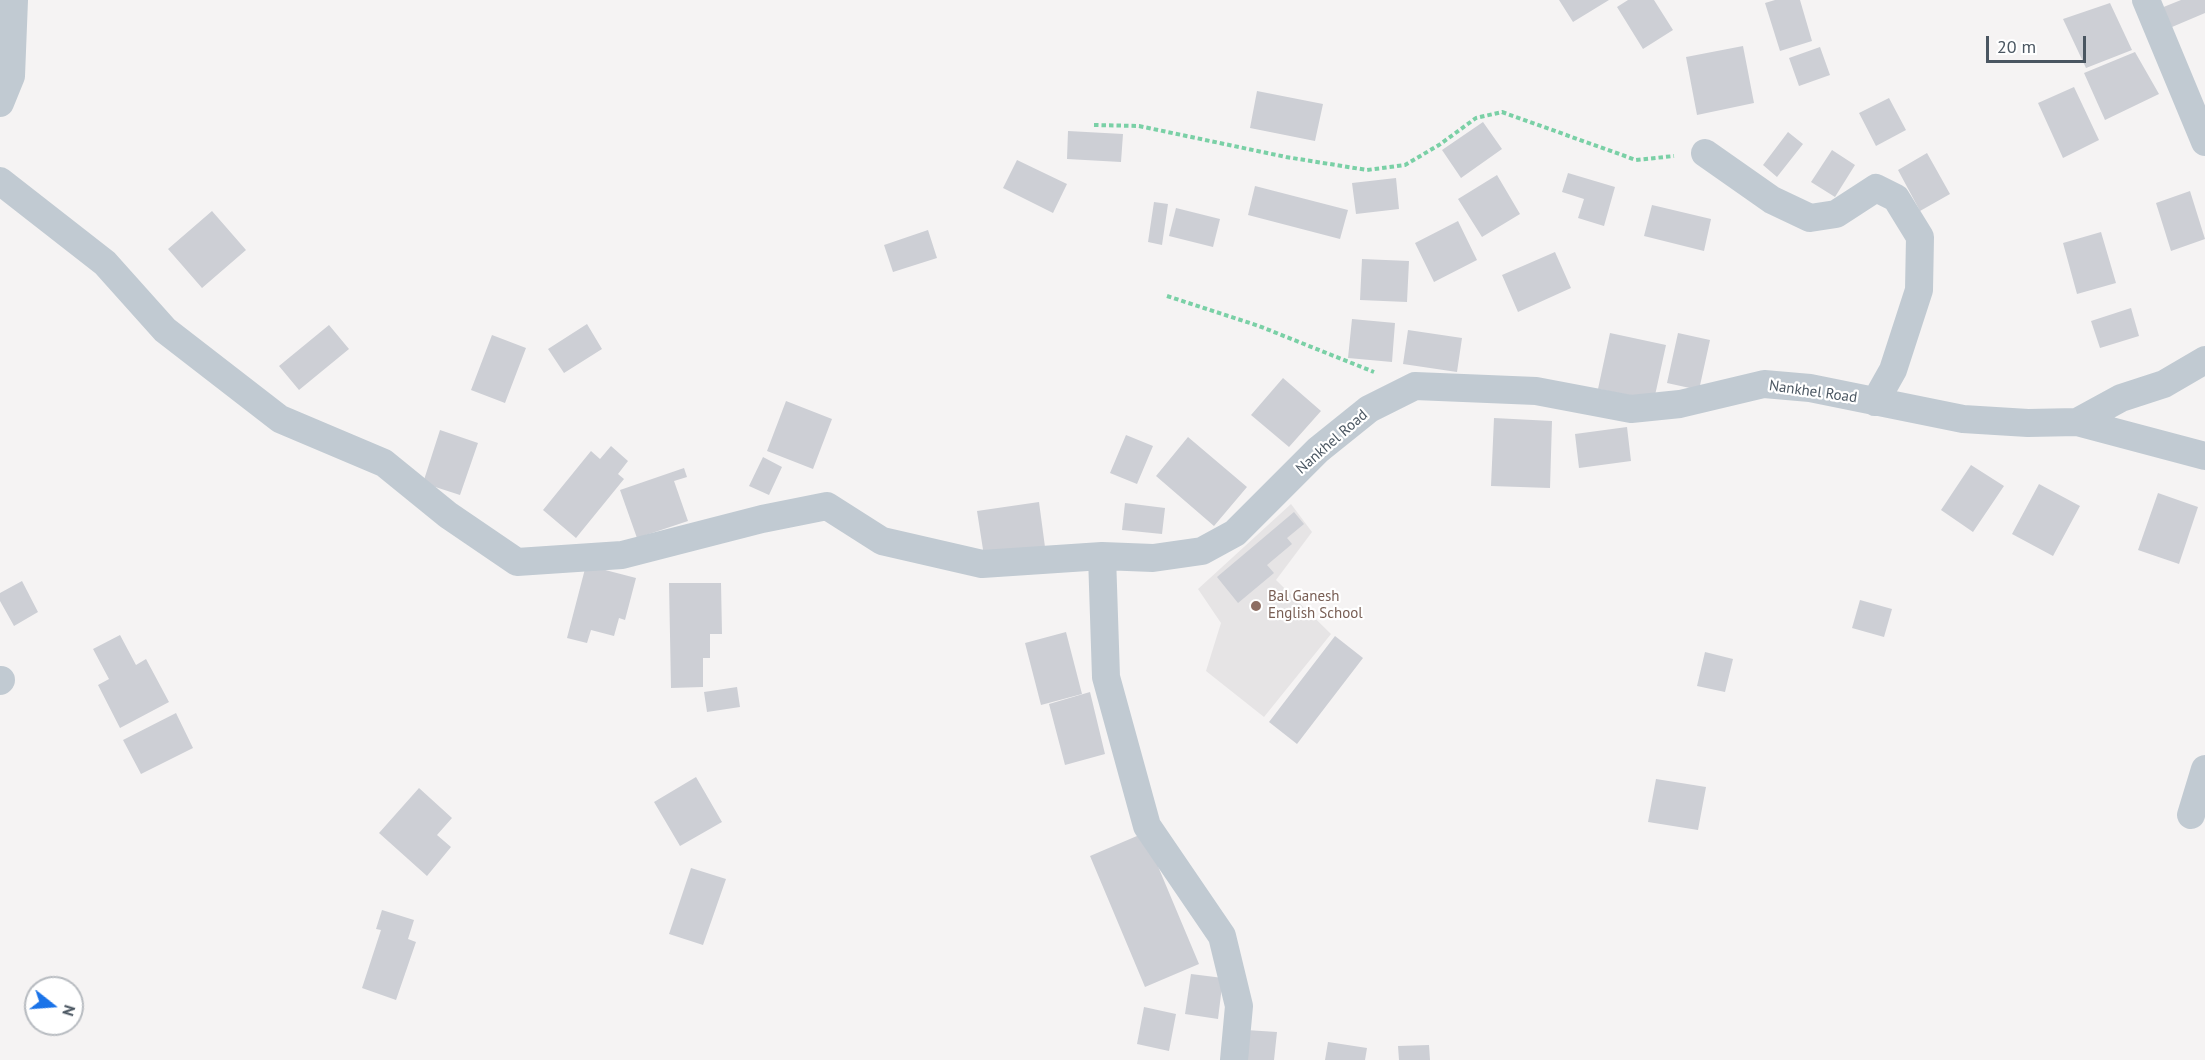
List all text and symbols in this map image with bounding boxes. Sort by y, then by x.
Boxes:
scale bar [1989,24,2090,62]
text: 20 m [1997,35,2036,58]
street label: Nankhel Road [1768,377,1858,407]
street label: Nankhel Road [1293,406,1371,478]
place label: Bal Ganesh English School [1268,588,1363,623]
marker: Bal Ganesh English School [1249,599,1263,613]
north arrow [24,976,84,1036]
text: N [58,1003,80,1019]

